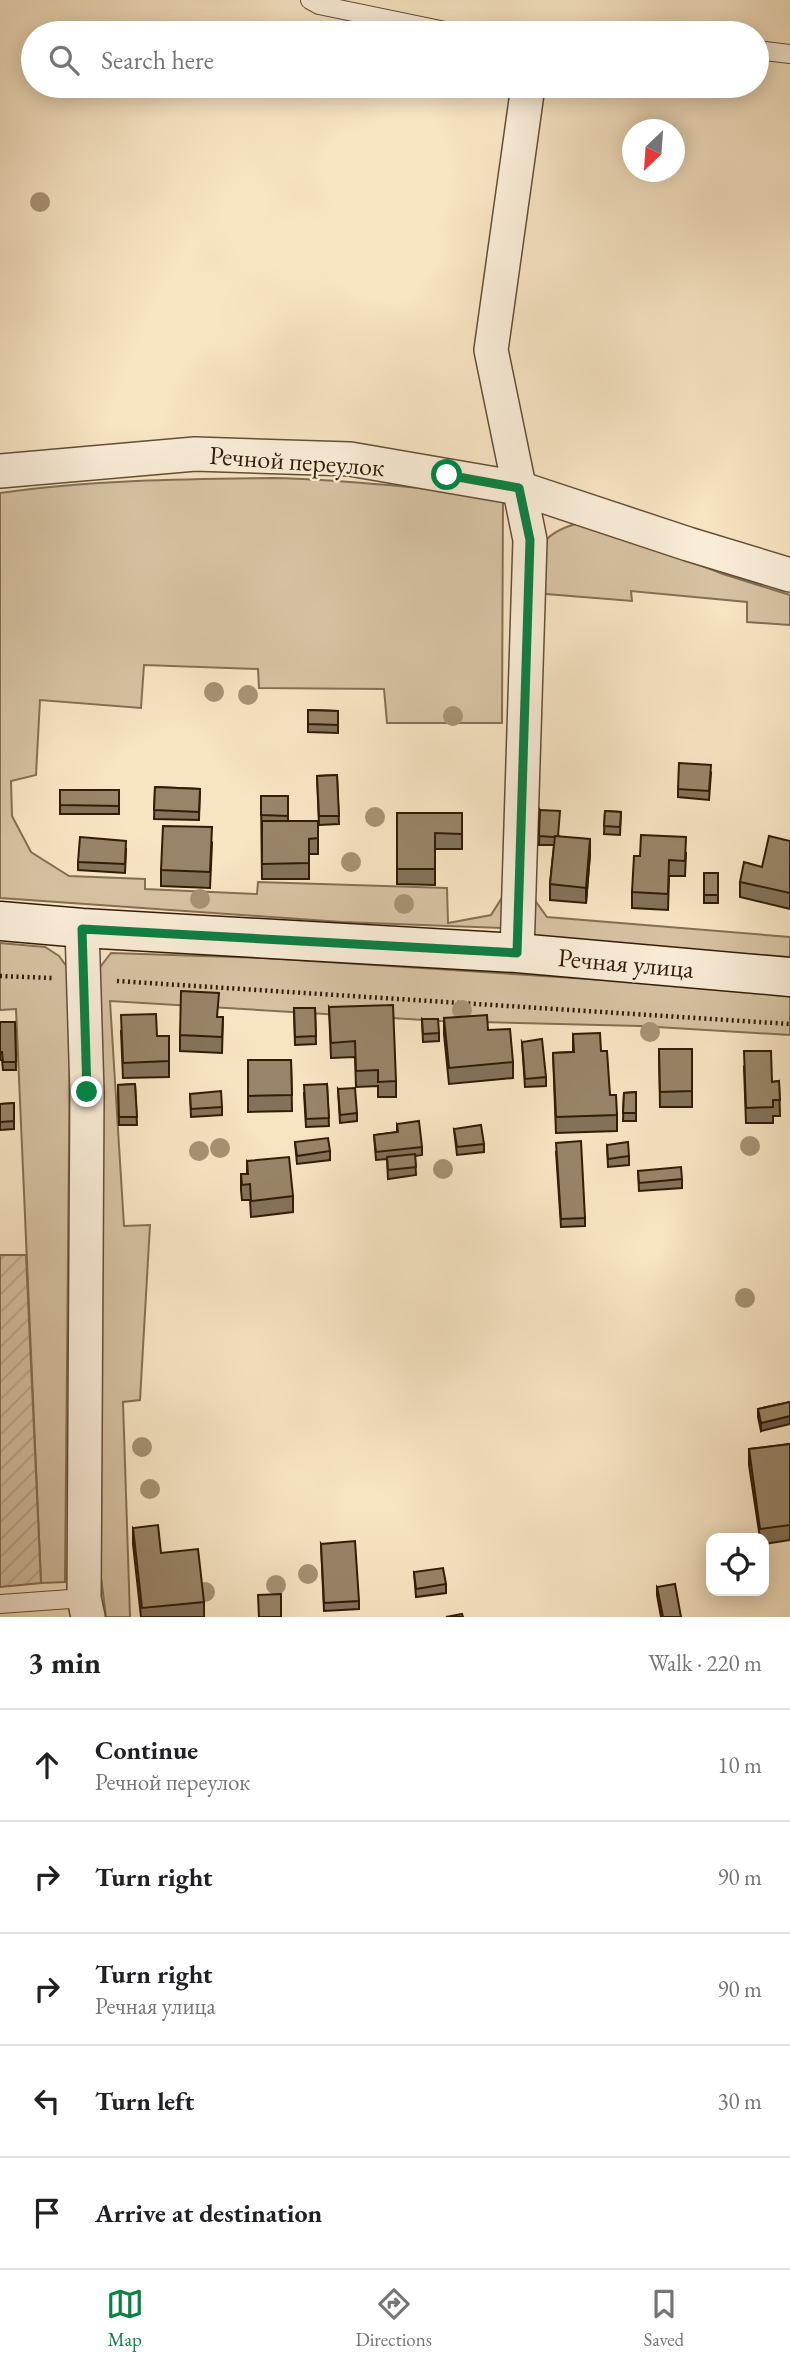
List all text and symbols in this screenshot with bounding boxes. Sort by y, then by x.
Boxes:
search box [21,21,769,98]
icon: search [45,41,83,79]
text: Search here [101,43,214,77]
north arrow [622,119,685,182]
street label: Речной переулок [208,438,386,484]
route start [431,459,462,490]
street label: Речная улица [557,940,696,986]
route end [71,1076,102,1107]
map controls [706,1533,769,1596]
button: locate [706,1533,769,1596]
text: 3 min [28,1643,101,1682]
text: Walk · 220 m [648,1648,762,1678]
text: Continue [95,1733,198,1767]
icon: ahead [28,1746,66,1784]
text: 10 m [717,1750,762,1780]
text: Речной переулок [95,1767,250,1797]
icon: right [28,1858,66,1896]
text: Turn right [95,1860,213,1894]
text: 90 m [717,1862,762,1892]
text: Turn right [95,1957,213,1991]
icon: right [28,1970,66,2008]
text: 90 m [717,1974,762,2004]
text: Речная улица [95,1991,216,2021]
icon: left [28,2082,66,2120]
text: Turn left [95,2084,194,2118]
text: 30 m [717,2086,762,2116]
icon: arrive [28,2194,66,2232]
text: Arrive at destination [95,2196,322,2230]
tab: Map [106,2285,144,2352]
tab: Directions [355,2285,432,2352]
tab: Saved [643,2285,684,2352]

